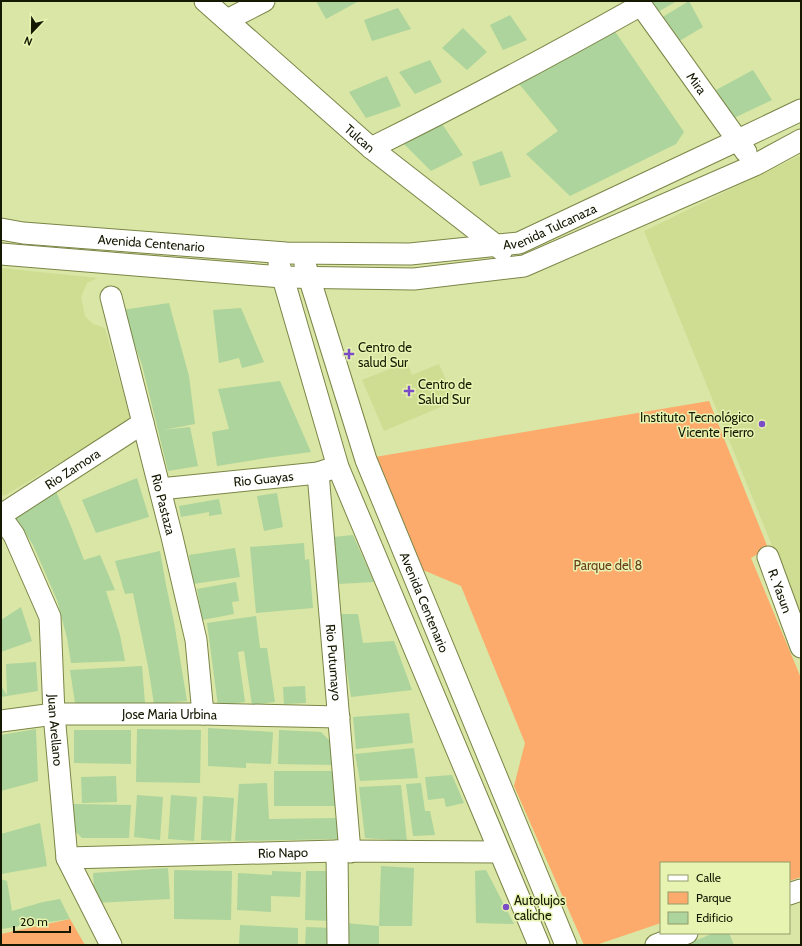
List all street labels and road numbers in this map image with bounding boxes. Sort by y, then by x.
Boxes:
street label: Mira [683,69,711,98]
street label: Tulcan [342,121,378,156]
street label: Avenida Tulcanaza [502,199,600,253]
street label: Avenida Centenario [97,231,205,255]
street label: Rio Zamora [42,445,104,493]
street label: Rio Guayas [233,467,295,490]
street label: Rio Pastaza [148,472,179,537]
street label: Avenida Centenario [397,550,452,655]
street label: R. Yasun [765,567,796,615]
street label: Rio Putumayo [323,623,345,701]
street label: Juan Arellano [45,693,67,767]
street label: Jose Maria Urbina [121,706,218,722]
street label: Rio Napo [258,844,308,861]

